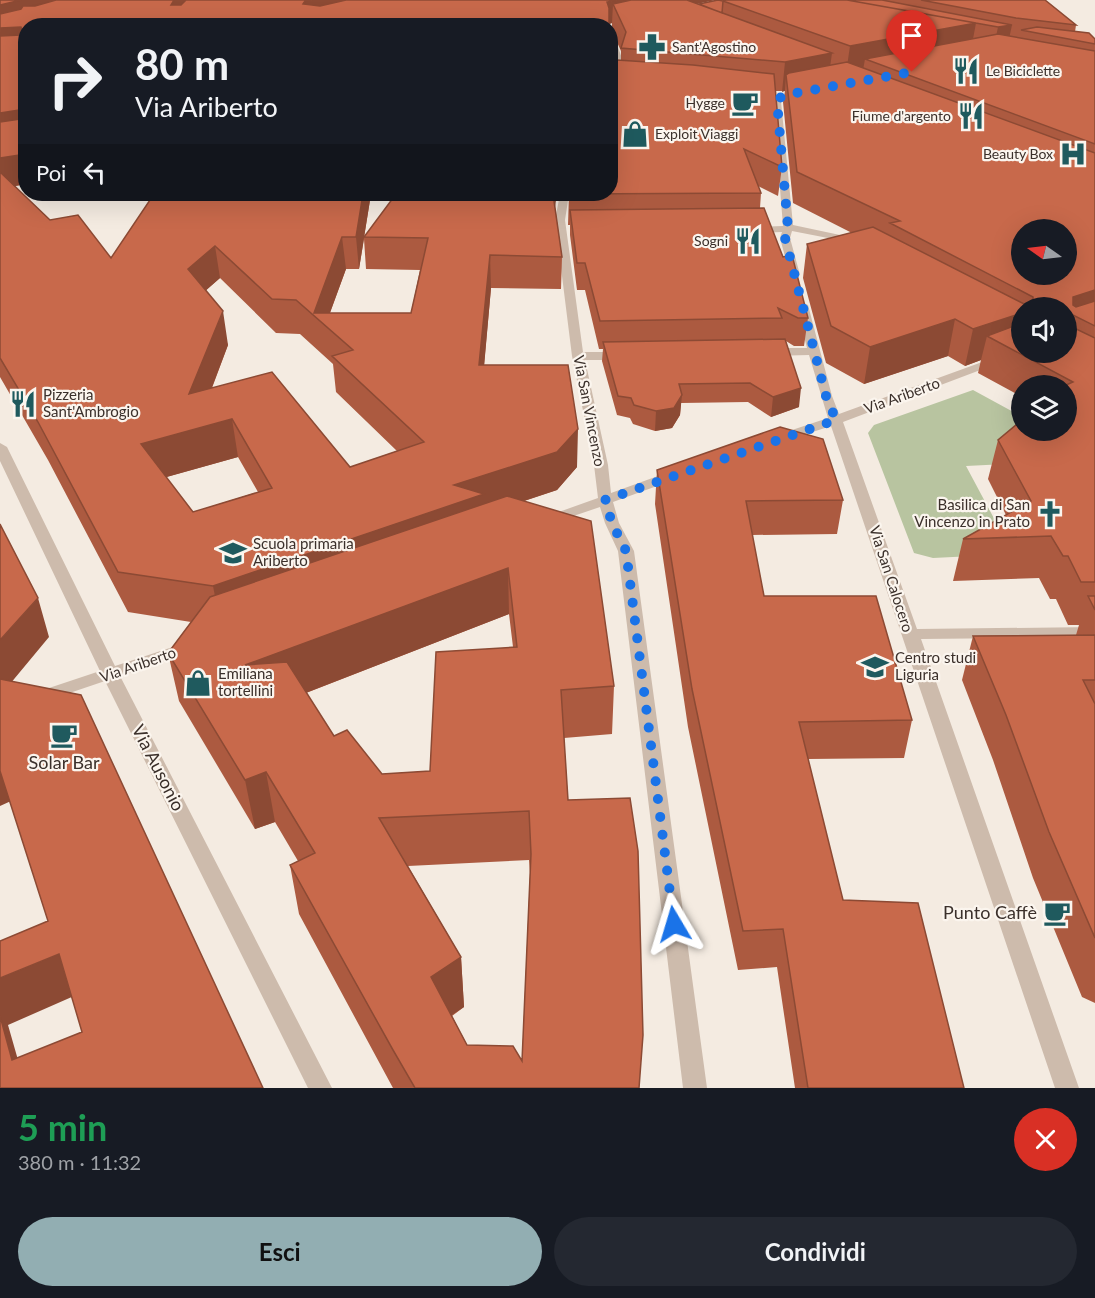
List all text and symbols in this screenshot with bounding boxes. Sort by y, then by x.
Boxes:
pin [886,10,937,72]
icon: arrive [895,19,928,52]
pharmacy icon: Sant'Agostino [637,32,667,62]
place label: Sant'Agostino [672,38,756,55]
text: 80 m [135,39,229,89]
icon: right [36,42,114,120]
restaurant icon: Le Biciclette [951,56,981,86]
place label: Le Biciclette [986,62,1060,79]
cafe icon: Hygge [730,88,760,118]
text: Via Ariberto [135,90,278,123]
place label: Hygge [686,94,725,111]
restaurant icon: Fiume d'argento [956,101,986,131]
place label: Fiume d'argento [852,107,951,124]
shop icon: Exploit Viaggi [620,119,650,149]
place label: Exploit Viaggi [655,125,738,142]
hospital icon: Beauty Box [1058,139,1088,169]
place label: Beauty Box [983,145,1053,162]
icon: left [78,156,111,189]
text: Poi [36,159,66,186]
north arrow [1011,219,1077,285]
map controls [1011,219,1077,441]
restaurant icon: Sogni [733,226,763,256]
place label: Sogni [694,232,728,249]
button: sound [1011,297,1077,363]
street label: Via San Vincenzo [570,354,610,468]
street label: Via Ariberto [861,373,942,417]
button: layers [1011,375,1077,441]
place label: Pizzeria Sant'Ambrogio [43,385,139,420]
restaurant icon: Pizzeria Sant'Ambrogio [8,389,38,419]
place label: Basilica di San Vincenzo in Prato [914,495,1030,530]
church icon: Basilica di San Vincenzo in Prato [1035,499,1065,529]
street label: Via San Calocero [866,523,918,634]
place label: Scuola primaria Ariberto [253,534,354,569]
school or university icon: Scuola primaria Ariberto [218,538,248,568]
street label: Via Ariberto [97,643,178,685]
place label: Centro studi Liguria [895,648,976,683]
school or university icon: Centro studi Liguria [860,652,890,682]
place label: Emiliana tortellini [218,664,273,699]
shop icon: Emiliana tortellini [183,668,213,698]
cafe icon: Solar Bar [49,720,79,750]
street label: Via Ausonio [128,721,190,814]
place label: Solar Bar [29,751,100,773]
position arrow [642,892,706,956]
cafe icon: Punto Caffè [1042,898,1072,928]
place label: Punto Caffè [943,901,1037,923]
text: 5 min [18,1105,107,1149]
button: close [1014,1108,1077,1171]
text: 380 m · 11:32 [18,1150,141,1174]
button: Esci [18,1217,542,1286]
button: Condividi [554,1217,1077,1286]

